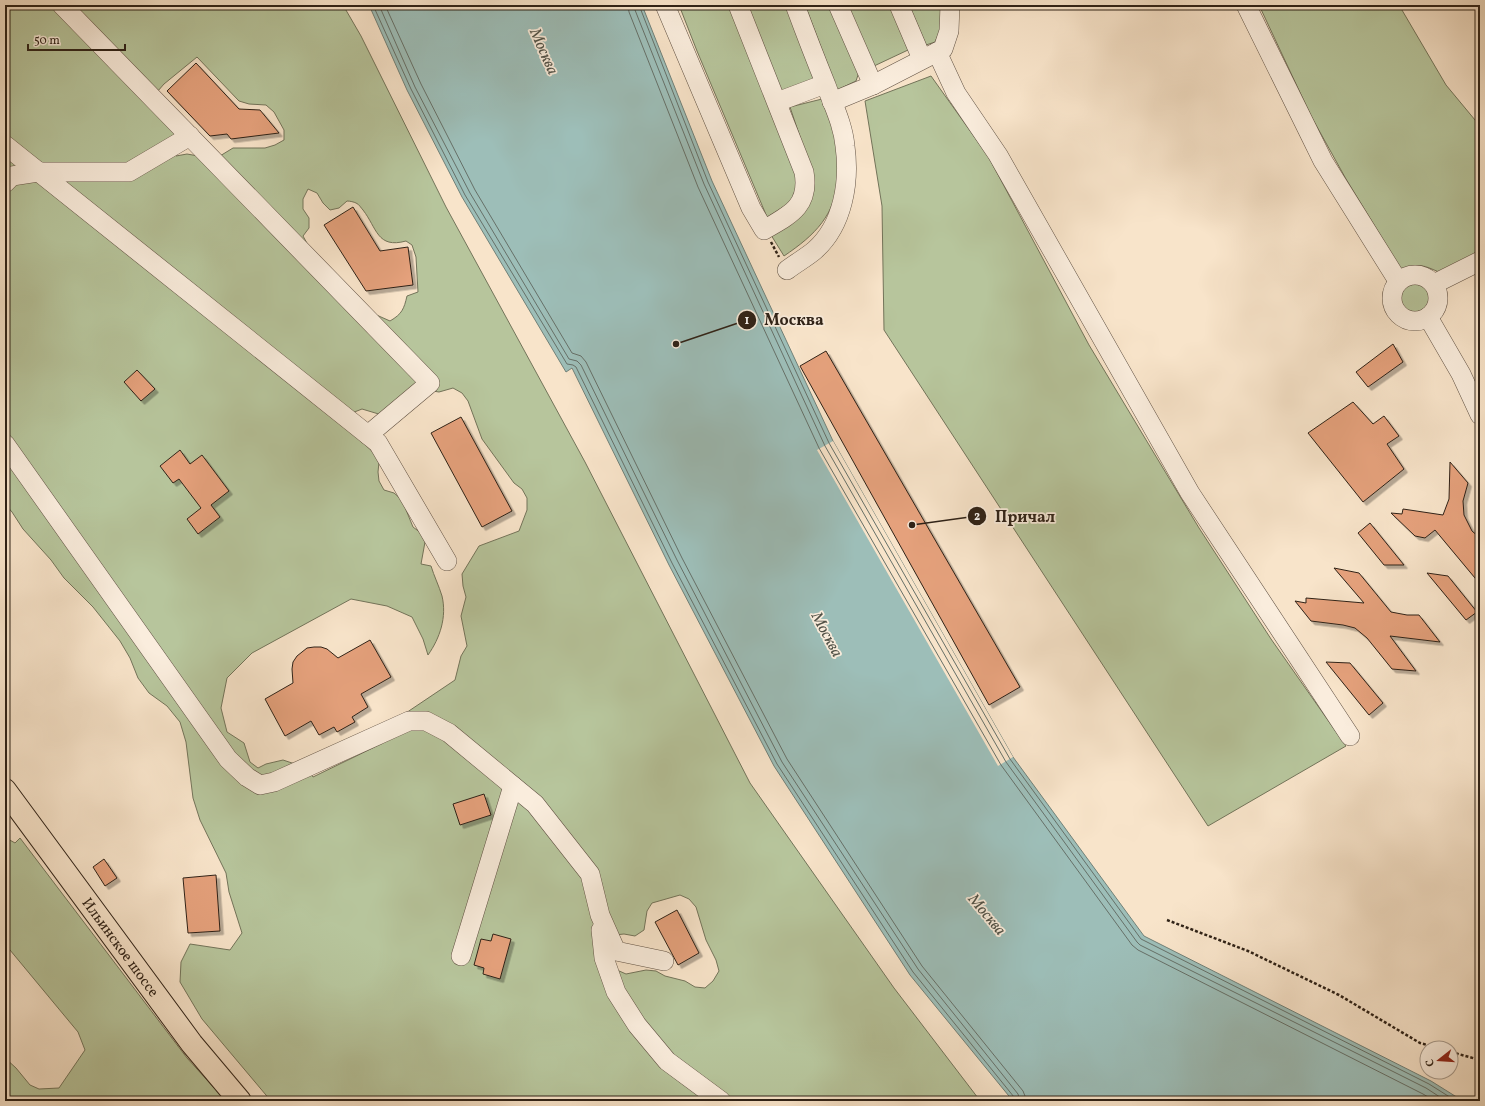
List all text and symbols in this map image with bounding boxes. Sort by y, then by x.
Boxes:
water label: Москва [523,24,563,79]
scale bar [28,26,125,52]
text: 50 m [34,33,60,49]
callout: Москва [737,306,832,334]
text: Москва [764,310,824,332]
text: 1 [745,313,750,329]
callout: Причал [967,502,1063,530]
text: Причал [995,507,1055,529]
text: 2 [974,509,980,525]
water label: Москва [805,608,848,662]
water label: Москва [962,889,1011,941]
street label: Ильинское шоссе [76,894,163,1002]
north arrow [1419,1040,1459,1080]
text: С [1423,1057,1439,1068]

